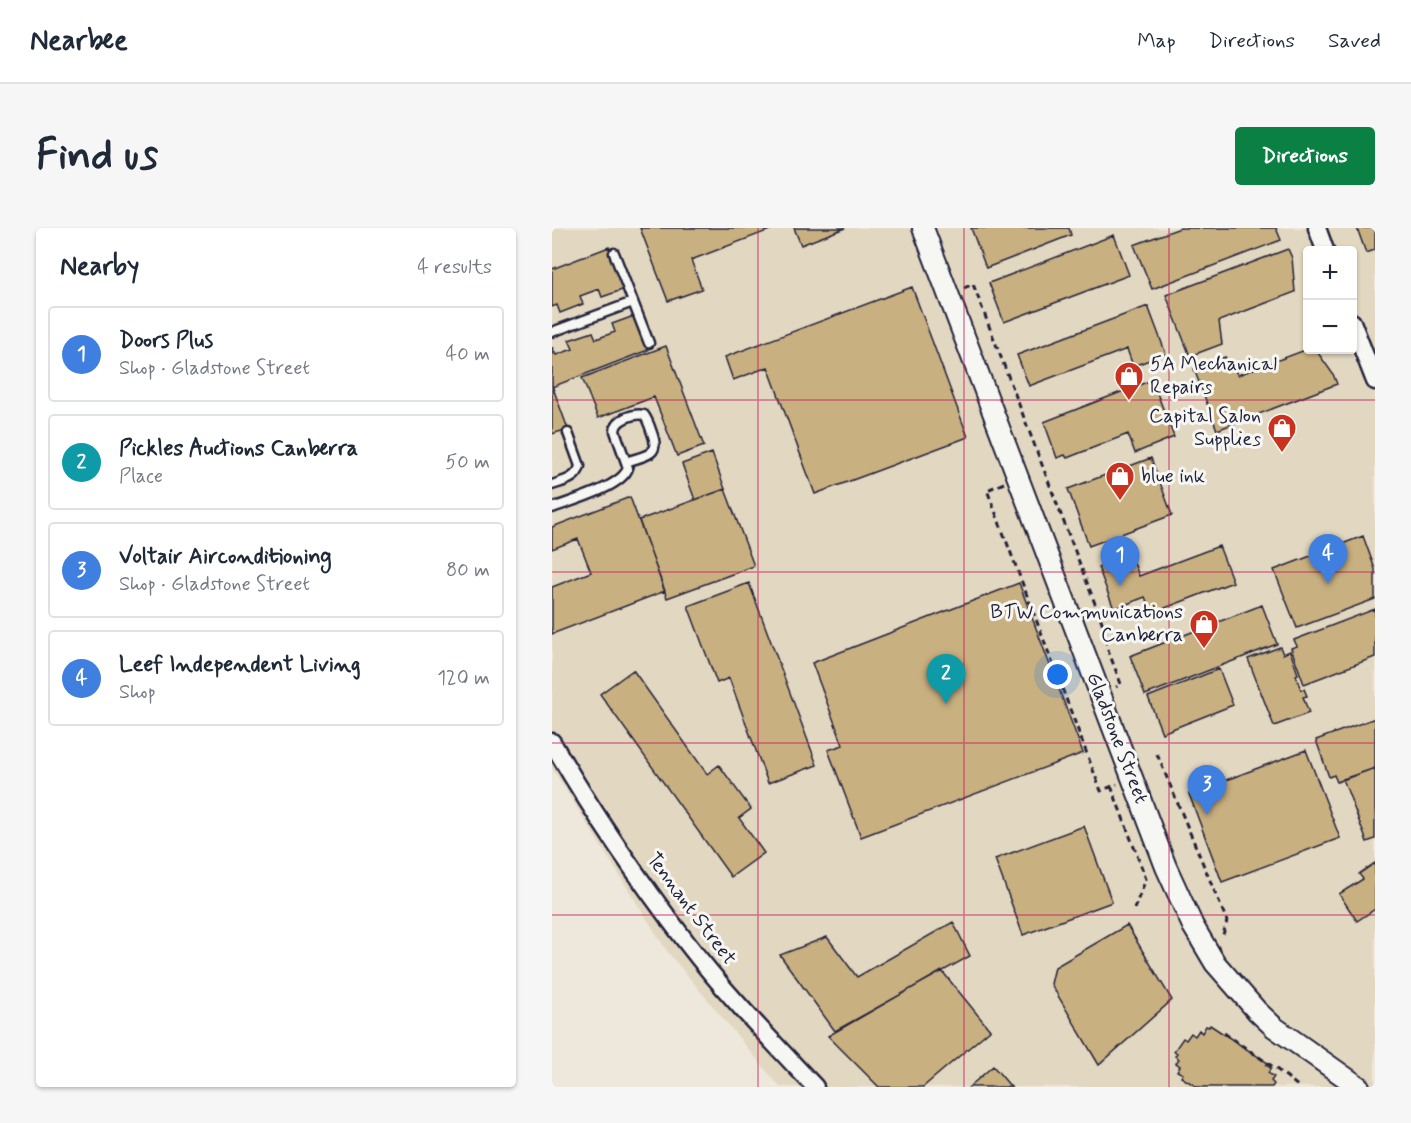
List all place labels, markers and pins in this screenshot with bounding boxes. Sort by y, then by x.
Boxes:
place label: 5A Mechanical Repairs [1150,351,1277,401]
shop icon: 5A Mechanical Repairs [1113,360,1145,402]
place label: Capital Salon Supplies [1149,403,1261,453]
shop icon: Capital Salon Supplies [1266,412,1298,454]
shop icon: blue ink [1104,460,1136,502]
place label: blue ink [1141,463,1205,490]
pin: 4 [1308,534,1348,584]
pin: 1 [1100,536,1140,586]
place label: BTW Communications Canberra [990,599,1183,649]
shop icon: BTW Communications Canberra [1188,608,1220,650]
pin: 2 [926,654,966,704]
pin: 3 [1188,766,1226,815]

